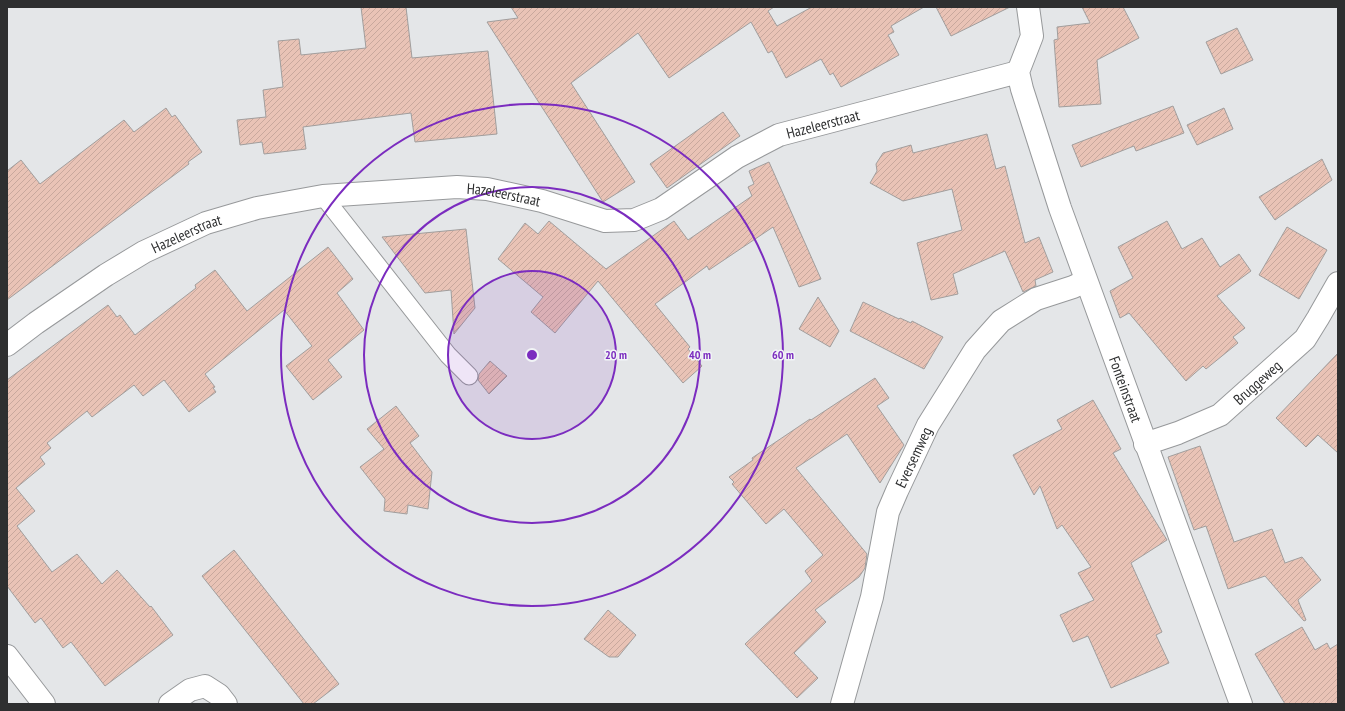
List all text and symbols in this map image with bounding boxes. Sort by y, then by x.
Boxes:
street label: Hazeleerstraat [784,105,861,142]
street label: Hazeleerstraat [466,178,542,210]
street label: Hazeleerstraat [148,210,223,257]
text: 20 m [605,347,627,362]
text: 40 m [689,347,711,362]
text: 60 m [772,347,794,362]
centre of rings [525,348,539,362]
street label: Fonteinstraat [1105,353,1147,425]
street label: Bruggeweg [1229,356,1285,408]
street label: Eversemweg [891,424,935,490]

